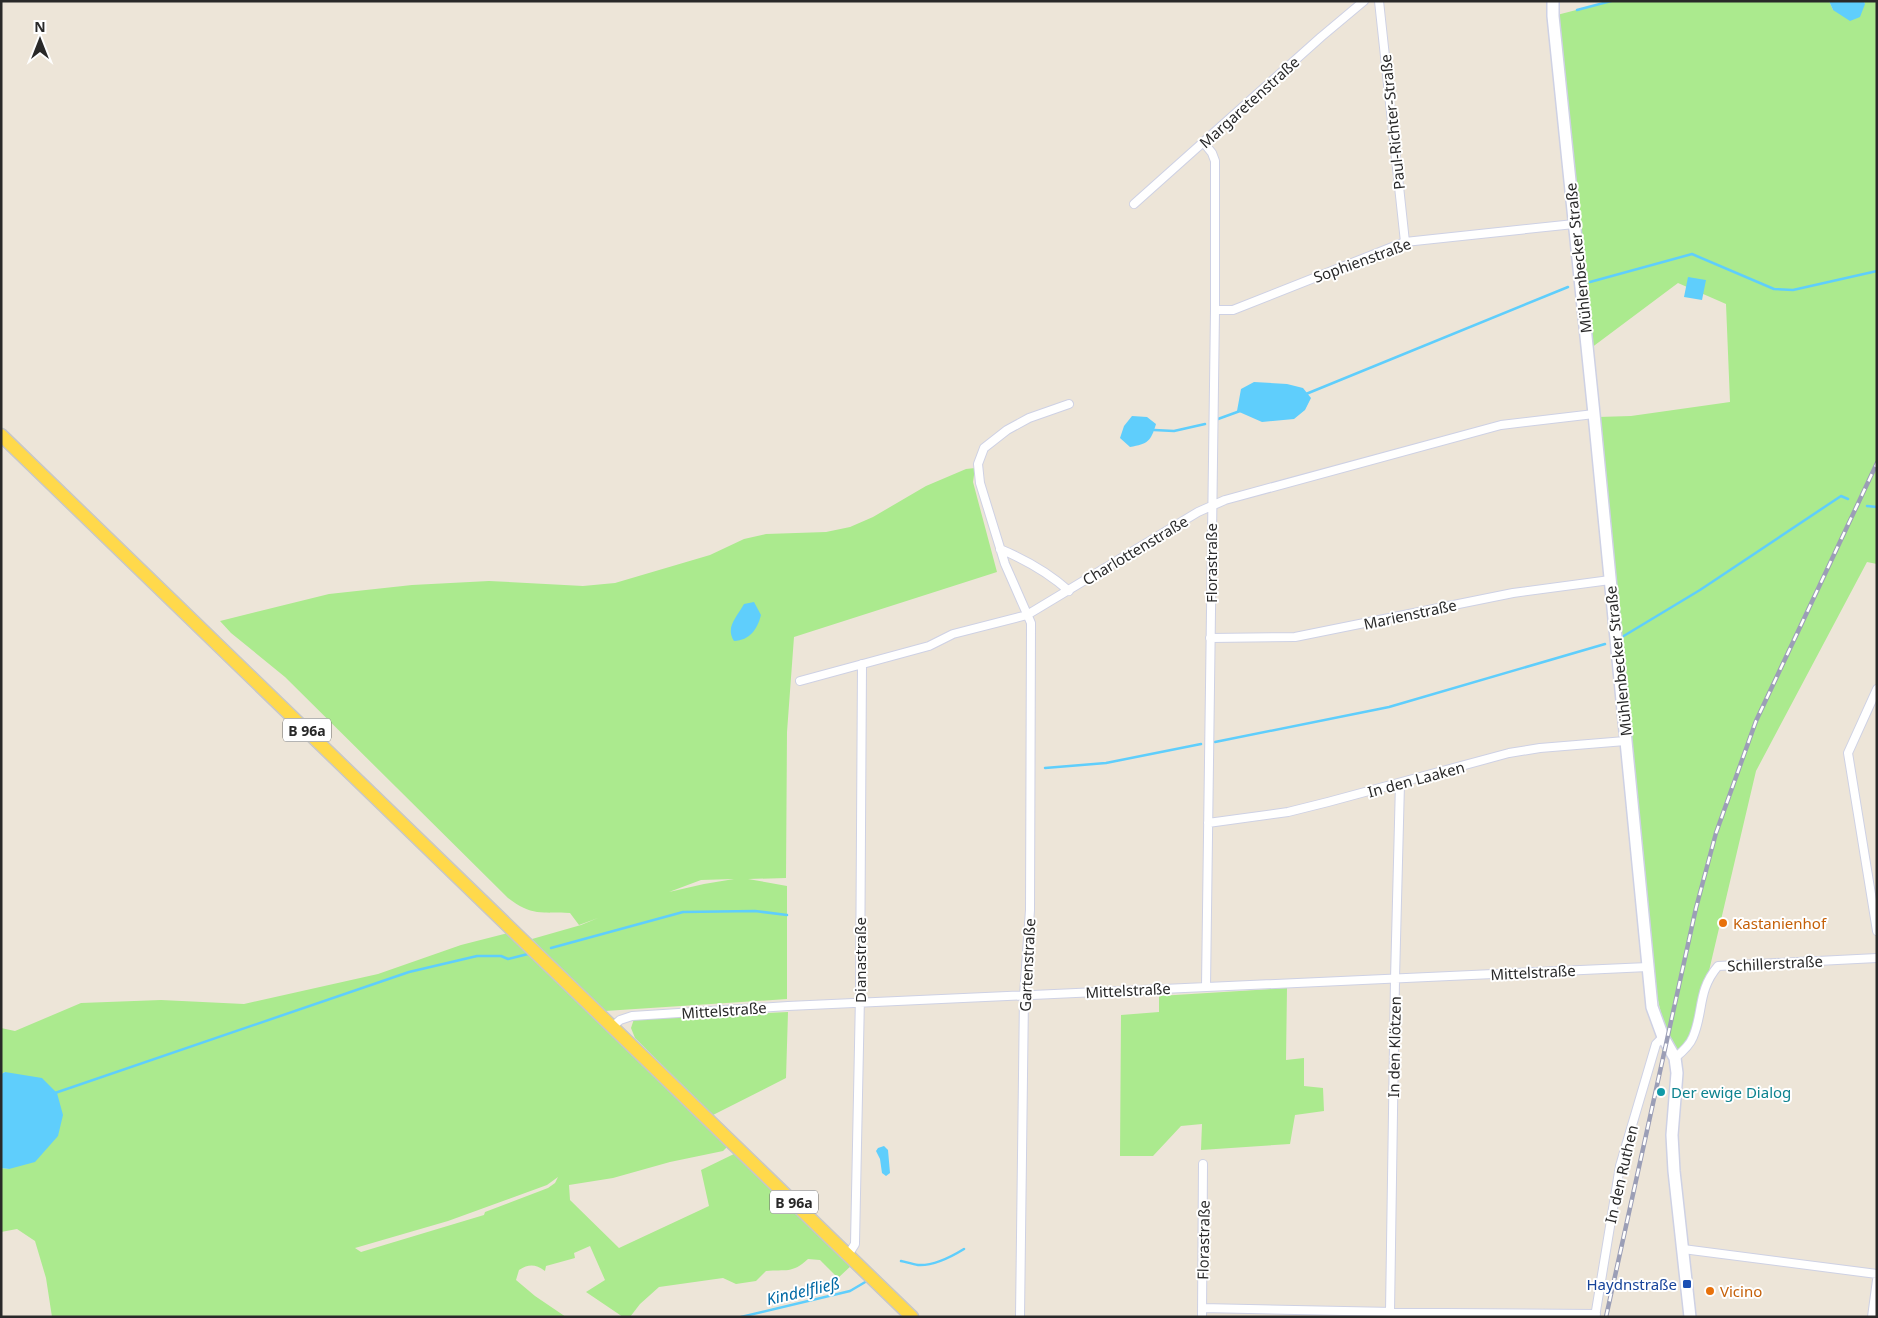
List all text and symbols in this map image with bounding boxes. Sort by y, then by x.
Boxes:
north arrow [15,15,65,65]
text: N [34,17,46,36]
street label: Margaretenstraße [1195,52,1303,152]
street label: Paul-Richter-Straße [1375,53,1409,191]
street label: Mühlenbecker Straße [1560,182,1596,334]
street label: Sophienstraße [1311,233,1413,287]
street label: Charlottenstraße [1079,511,1191,589]
street label: Florastraße [1201,523,1221,603]
street label: Mühlenbecker Straße [1600,585,1636,737]
street label: Marienstraße [1362,594,1458,634]
road number: B 96a [283,718,331,742]
street label: In den Laaken [1365,756,1467,802]
place label: Kastanienhof [1733,913,1827,933]
street label: Dianastraße [850,917,870,1003]
marker: Kastanienhof [1717,917,1729,929]
street label: Gartenstraße [1015,918,1039,1012]
street label: Schillerstraße [1727,951,1823,975]
street label: Mittelstraße [1490,960,1576,984]
street label: Mittelstraße [1085,978,1171,1002]
street label: In den Klötzen [1383,996,1405,1098]
street label: Mittelstraße [681,997,767,1023]
place label: Der ewige Dialog [1671,1082,1791,1102]
marker: Der ewige Dialog [1655,1086,1667,1098]
street label: In den Ruthen [1600,1123,1642,1225]
road number: B 96a [770,1190,818,1214]
street label: Florastraße [1192,1200,1214,1280]
water label: Kindelfließ [764,1272,842,1310]
place label: Haydnstraße [1586,1274,1677,1294]
marker: Haydnstraße [1681,1278,1693,1290]
place label: Vicino [1720,1281,1762,1301]
marker: Vicino [1704,1285,1716,1297]

